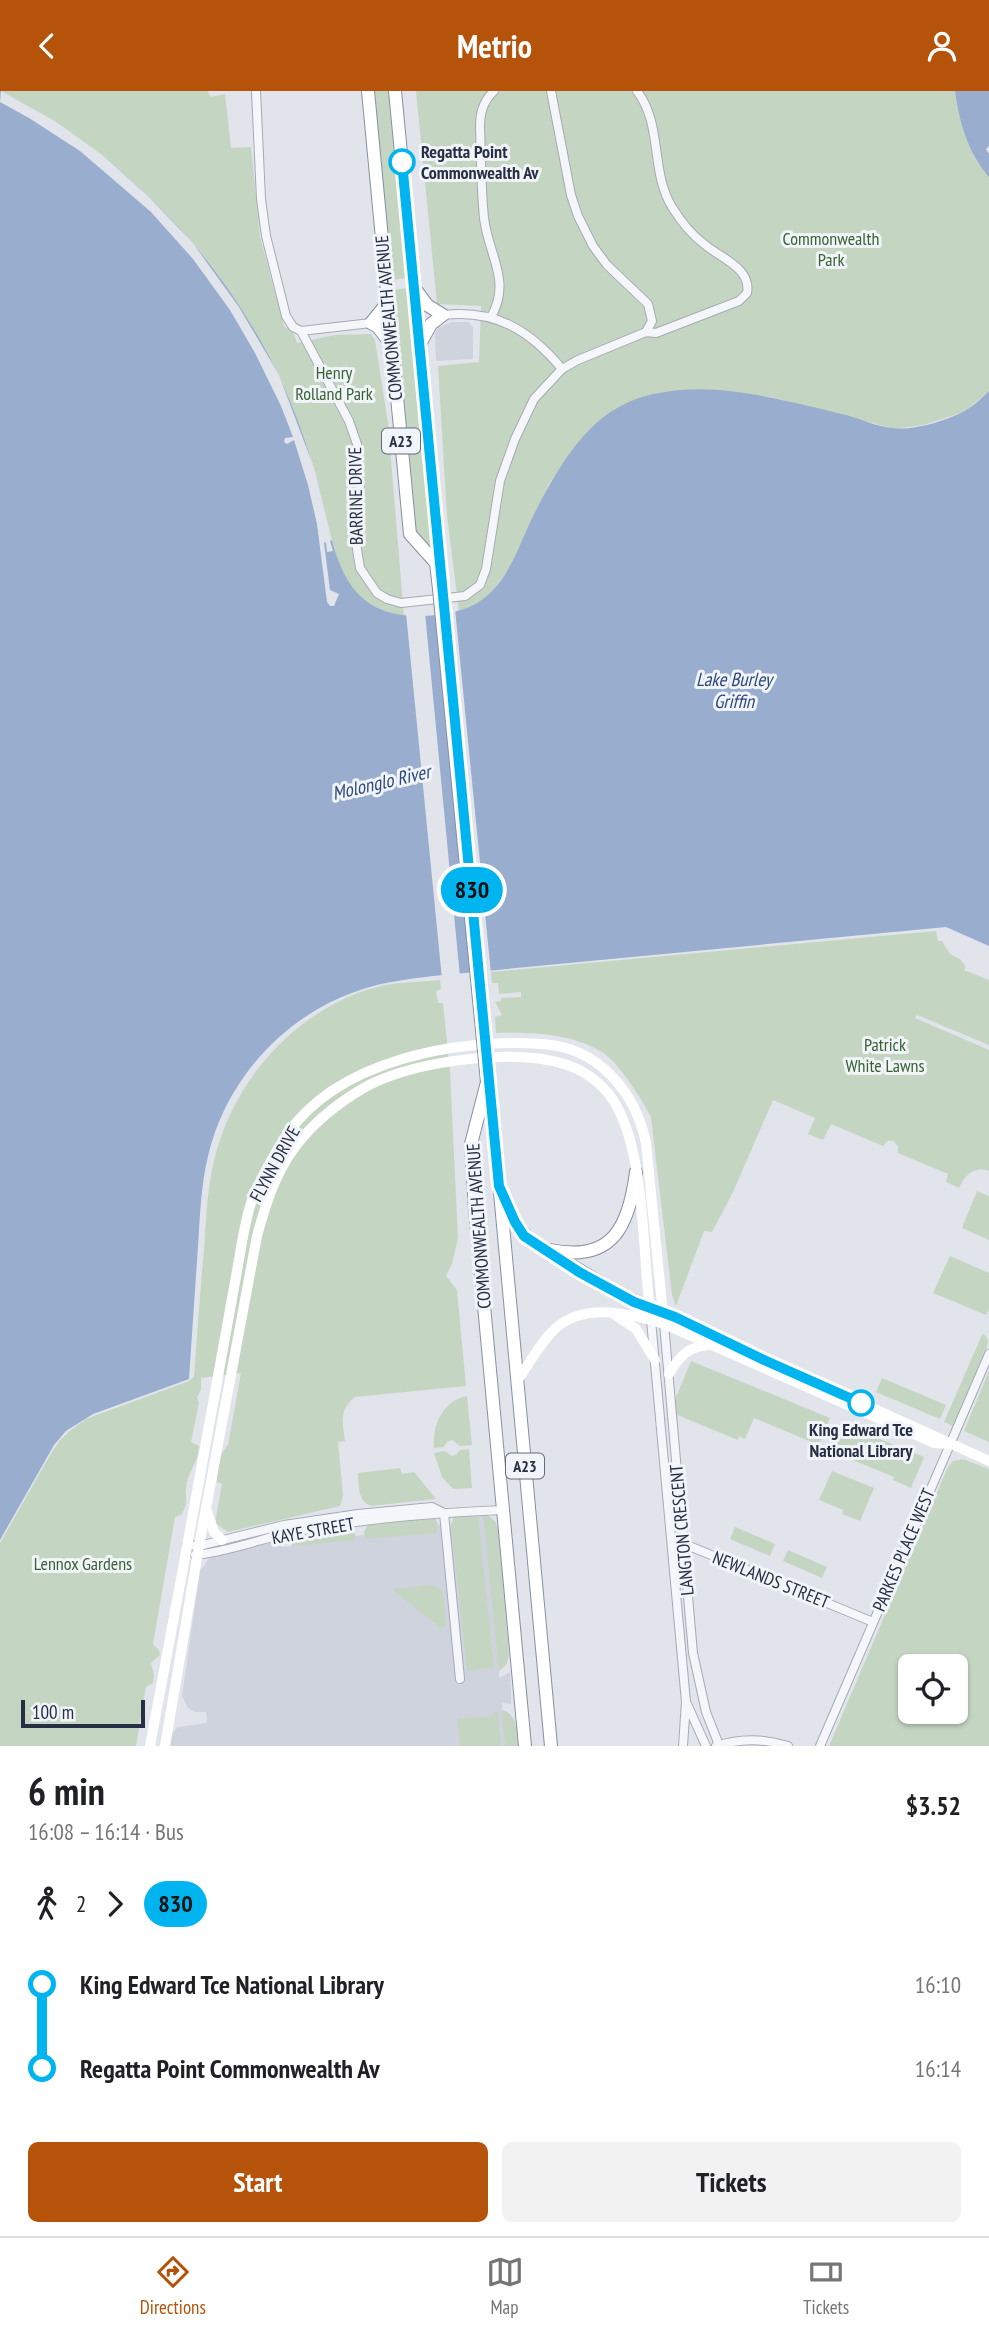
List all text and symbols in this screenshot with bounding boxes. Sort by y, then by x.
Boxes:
text: Metrio [457,25,532,67]
icon: back [28,27,66,65]
icon: person [923,27,961,65]
place label: Regatta Point Commonwealth Av [421,140,539,184]
marker: Regatta Point Commonwealth Av [389,149,415,175]
park label: Commonwealth Park [783,227,879,271]
street label: COMMONWEALTH AVENUE [370,234,407,402]
park label: Henry Rolland Park [295,361,373,405]
road number: A23 [382,429,420,453]
street label: BARRINE DRIVE [343,447,368,545]
water label: Lake Burley Griffin [696,667,775,713]
water label: Molonglo River [330,758,435,805]
line badge: 830 [432,867,512,913]
text: 830 [455,874,489,905]
park label: Patrick White Lawns [845,1033,925,1077]
street label: FLYNN DRIVE [244,1122,305,1206]
street label: COMMONWEALTH AVENUE [461,1142,496,1310]
marker: King Edward Tce National Library [848,1390,874,1416]
place label: King Edward Tce National Library [809,1418,913,1462]
road number: A23 [506,1453,544,1478]
street label: LANGTON CRESCENT [664,1464,699,1596]
street label: PARKES PLACE WEST [867,1485,940,1615]
street label: KAYE STREET [270,1512,356,1549]
street label: NEWLANDS STREET [709,1546,833,1613]
park label: Lennox Gardens [34,1552,132,1575]
map controls [898,1654,968,1724]
button: locate [898,1654,968,1724]
scale bar [21,1697,145,1729]
text: 100 m [32,1700,74,1724]
text: 6 min [28,1766,105,1815]
text: $3.52 [906,1789,961,1822]
text: 16:08 – 16:14 · Bus [28,1817,184,1846]
icon: walk [28,1885,66,1923]
icon: forward [96,1885,134,1923]
text: 830 [158,1888,193,1919]
text: 2 [76,1889,86,1918]
text: King Edward Tce National Library [80,1968,384,2001]
text: 16:10 [915,1970,961,1999]
text: Regatta Point Commonwealth Av [80,2052,380,2085]
text: 16:14 [915,2054,961,2083]
button: Start [28,2142,488,2222]
button: Tickets [502,2142,961,2222]
tab: Directions [140,2253,206,2319]
tab: Map [486,2253,524,2319]
tab: Tickets [803,2253,849,2319]

